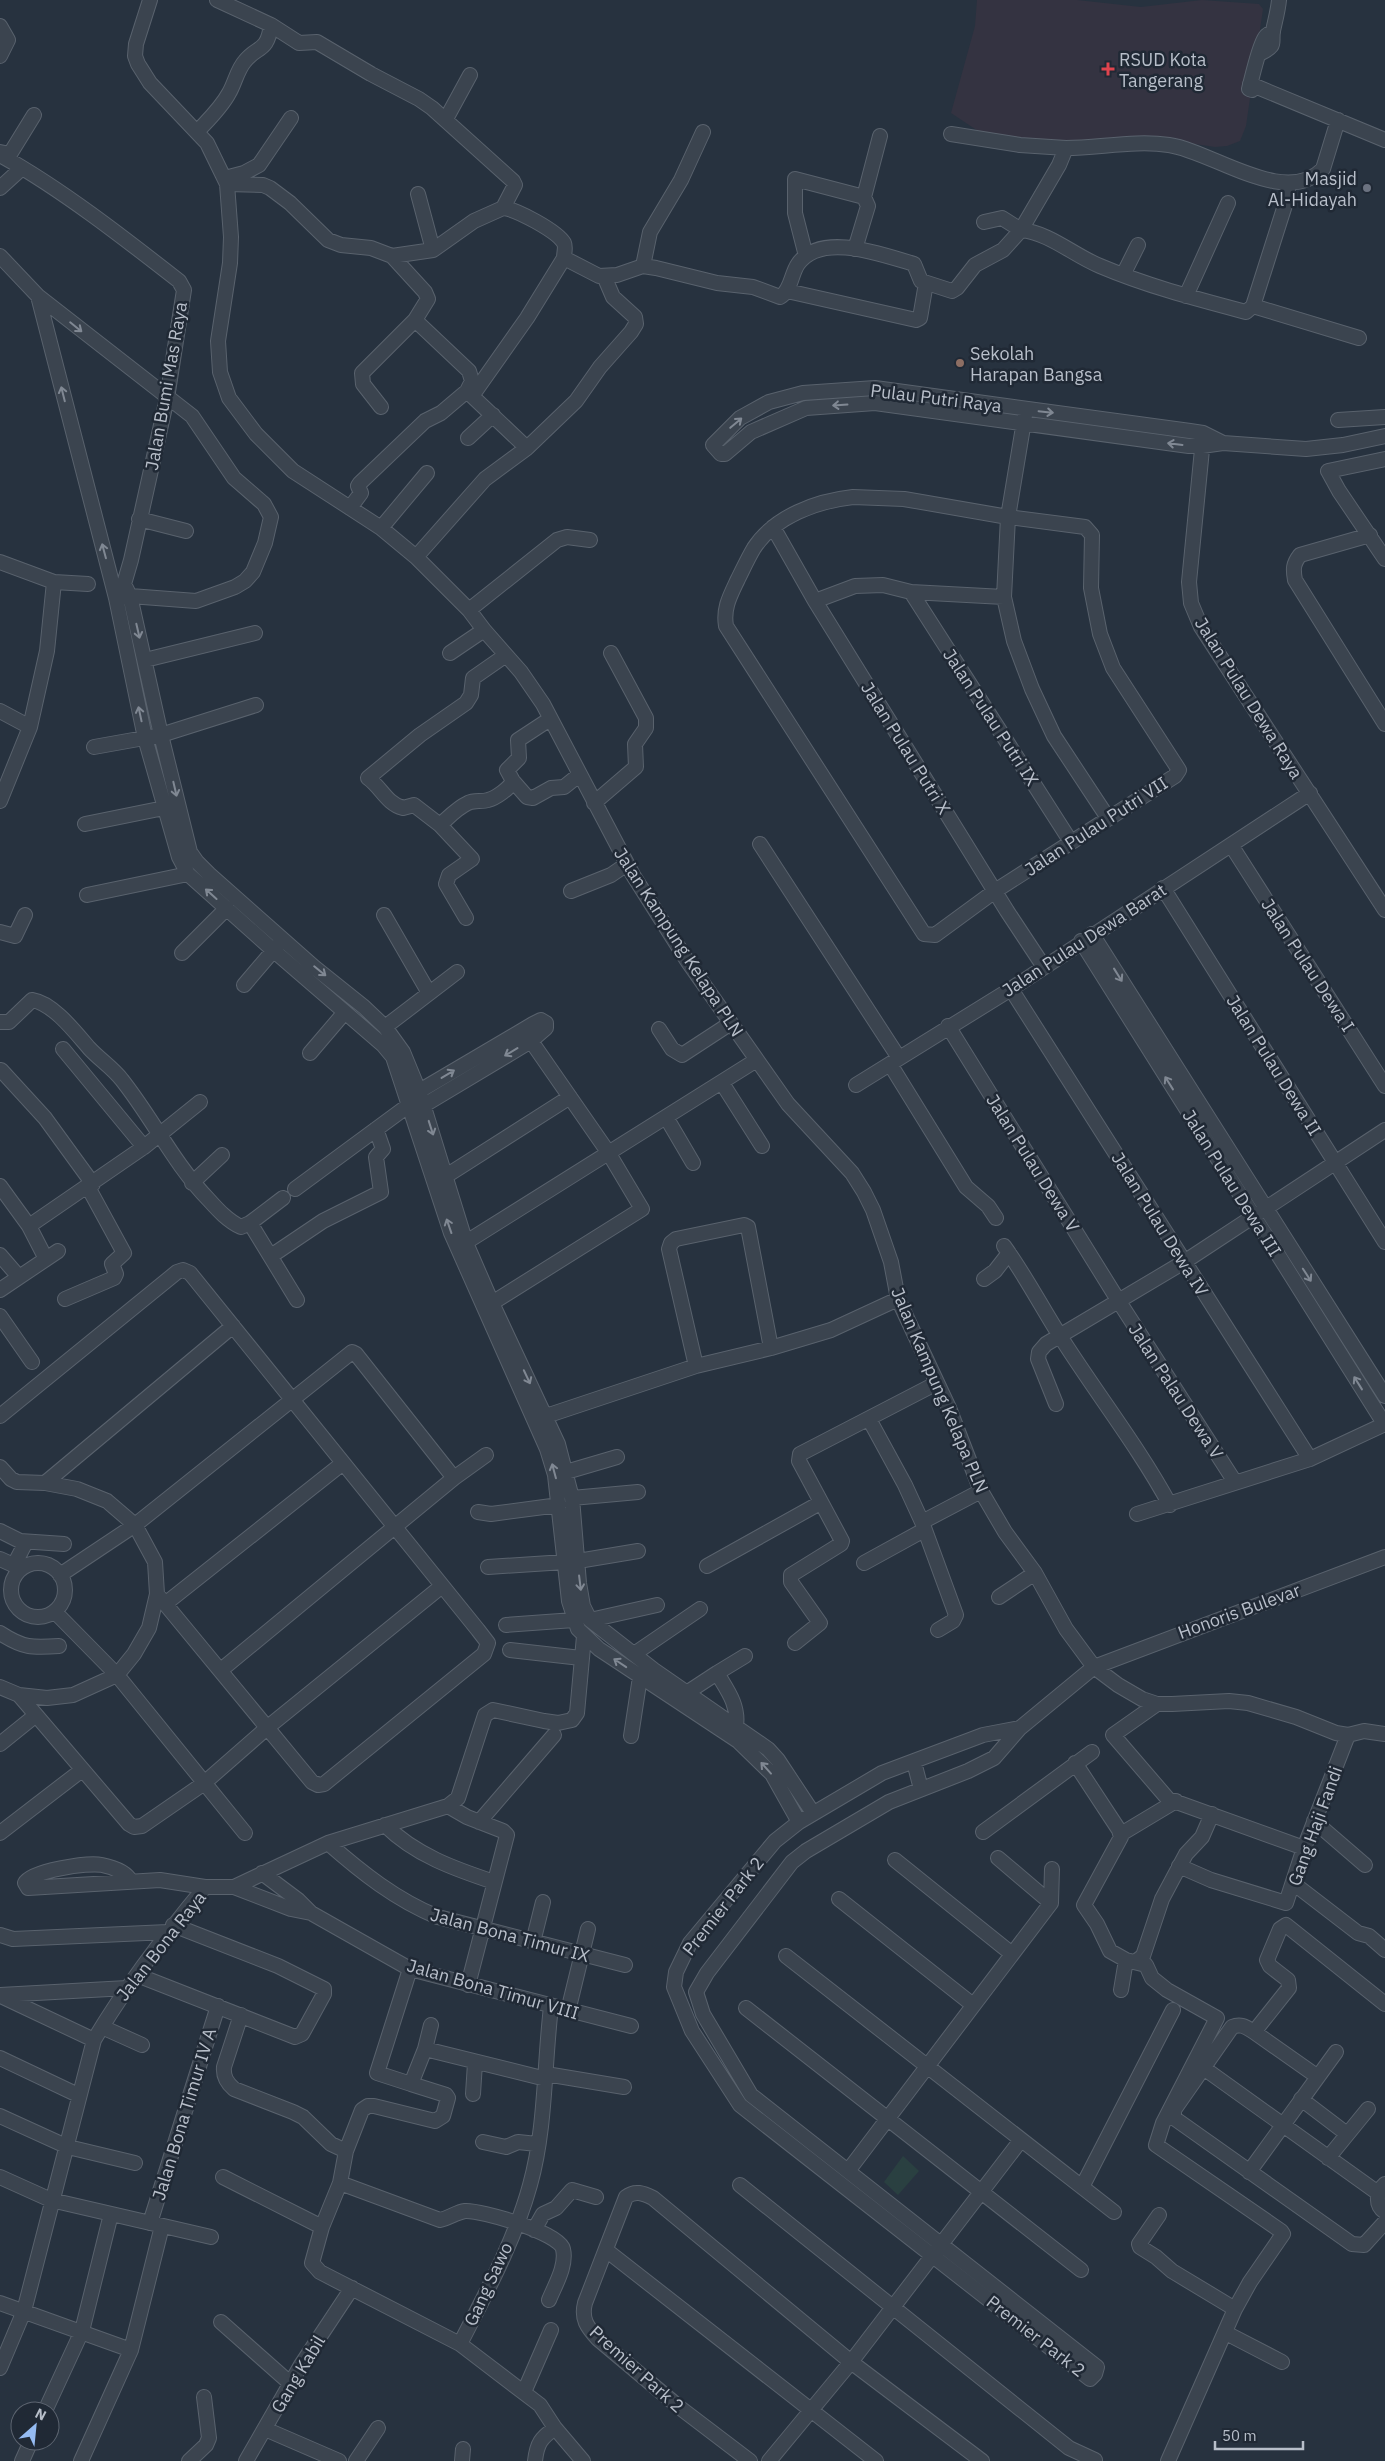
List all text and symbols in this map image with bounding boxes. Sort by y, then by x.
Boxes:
place label: RSUD Kota Tangerang [1119,48,1207,92]
marker: RSUD Kota Tangerang [1101,62,1115,76]
place label: Masjid Al-Hidayah [1268,167,1357,211]
marker: Masjid Al-Hidayah [1361,182,1373,194]
street label: Jalan Bumi Mas Raya [140,300,192,472]
one-way arrow [69,321,82,332]
place label: Sekolah Harapan Bangsa [970,342,1103,386]
marker: Sekolah Harapan Bangsa [954,357,966,369]
street label: Pulau Putri Raya [869,379,1003,418]
one-way arrow [58,386,67,402]
one-way arrow [832,401,848,410]
one-way arrow [1038,407,1054,417]
one-way arrow [729,417,742,428]
one-way arrow [1167,439,1183,449]
one-way arrow [99,544,108,560]
street label: Jalan Pulau Dewa Raya [1190,613,1308,783]
one-way arrow [134,622,143,638]
street label: Jalan Pulau Putri IX [938,644,1044,790]
street label: Jalan Pulau Putri X [856,678,956,818]
one-way arrow [135,707,144,723]
street label: Jalan Pulau Putri VII [1020,771,1172,881]
one-way arrow [171,781,180,797]
street label: Jalan Kampung Kelapa PLN [609,843,749,1041]
street label: Jalan Pulau Dewa Barat [998,878,1170,1002]
one-way arrow [204,888,217,900]
street label: Jalan Pulau Dewa I [1256,894,1360,1036]
one-way arrow [313,966,326,977]
one-way arrow [1113,967,1123,981]
street label: Jalan Pulau Dewa II [1221,990,1327,1140]
one-way arrow [504,1048,518,1058]
one-way arrow [441,1069,455,1079]
one-way arrow [1164,1076,1175,1090]
street label: Jalan Pulau Dewa V [981,1090,1085,1236]
street label: Jalan Pulau Dewa III [1178,1105,1286,1261]
one-way arrow [426,1120,436,1136]
street label: Jalan Pulau Dewa IV [1106,1148,1214,1300]
one-way arrow [444,1218,453,1234]
one-way arrow [1302,1268,1313,1282]
street label: Jalan Kampung Kelapa PLN [886,1284,994,1496]
street label: Jalan Palau Dewa V [1123,1319,1229,1463]
one-way arrow [522,1369,532,1384]
one-way arrow [1353,1377,1363,1391]
one-way arrow [548,1464,558,1480]
one-way arrow [575,1575,585,1591]
street label: Honoris Bulevar [1175,1578,1304,1644]
one-way arrow [613,1658,627,1668]
one-way arrow [760,1761,772,1774]
street label: Gang Haji Fandi [1283,1763,1347,1889]
street label: Premier Park 2 [677,1852,769,1960]
street label: Jalan Bona Raya [111,1886,211,2005]
street label: Jalan Bona Timur IX [428,1903,592,1967]
street label: Jalan Bona Timur VIII [404,1953,582,2025]
street label: Jalan Bona Timur IV A [147,2025,221,2203]
street label: Gang Sawo [459,2238,517,2330]
street label: Premier Park 2 [982,2290,1090,2382]
street label: Premier Park 2 [585,2320,689,2418]
street label: Gang Kabil [266,2331,330,2417]
north arrow [10,2401,60,2451]
text: N [32,2404,50,2425]
scale bar [1215,2418,1302,2450]
text: 50 m [1222,2426,1257,2445]

